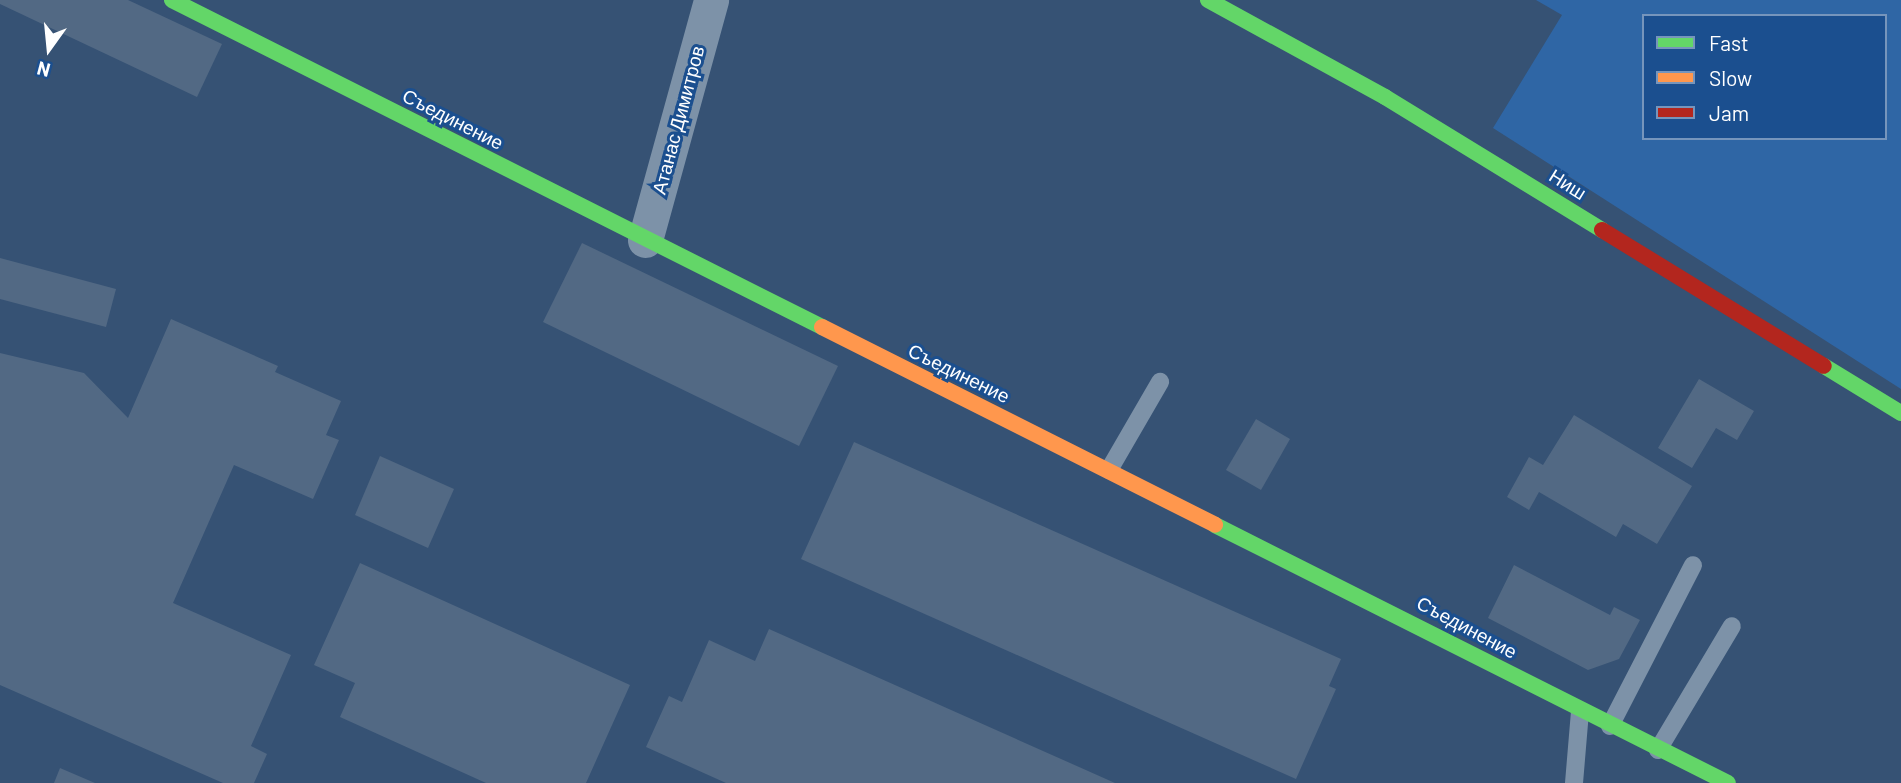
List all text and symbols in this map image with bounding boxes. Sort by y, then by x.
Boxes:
north arrow [14,14,84,84]
legend [1642,14,1887,140]
text: Fast [1709,30,1749,55]
street label: Атанас Димитров [647,43,709,197]
text: N [34,57,53,83]
text: Slow [1709,65,1752,90]
street label: Съединение [399,84,507,154]
text: Jam [1709,100,1749,125]
street label: Ниш [1545,164,1591,204]
street label: Съединение [904,339,1014,407]
street label: Съединение [1413,591,1521,663]

